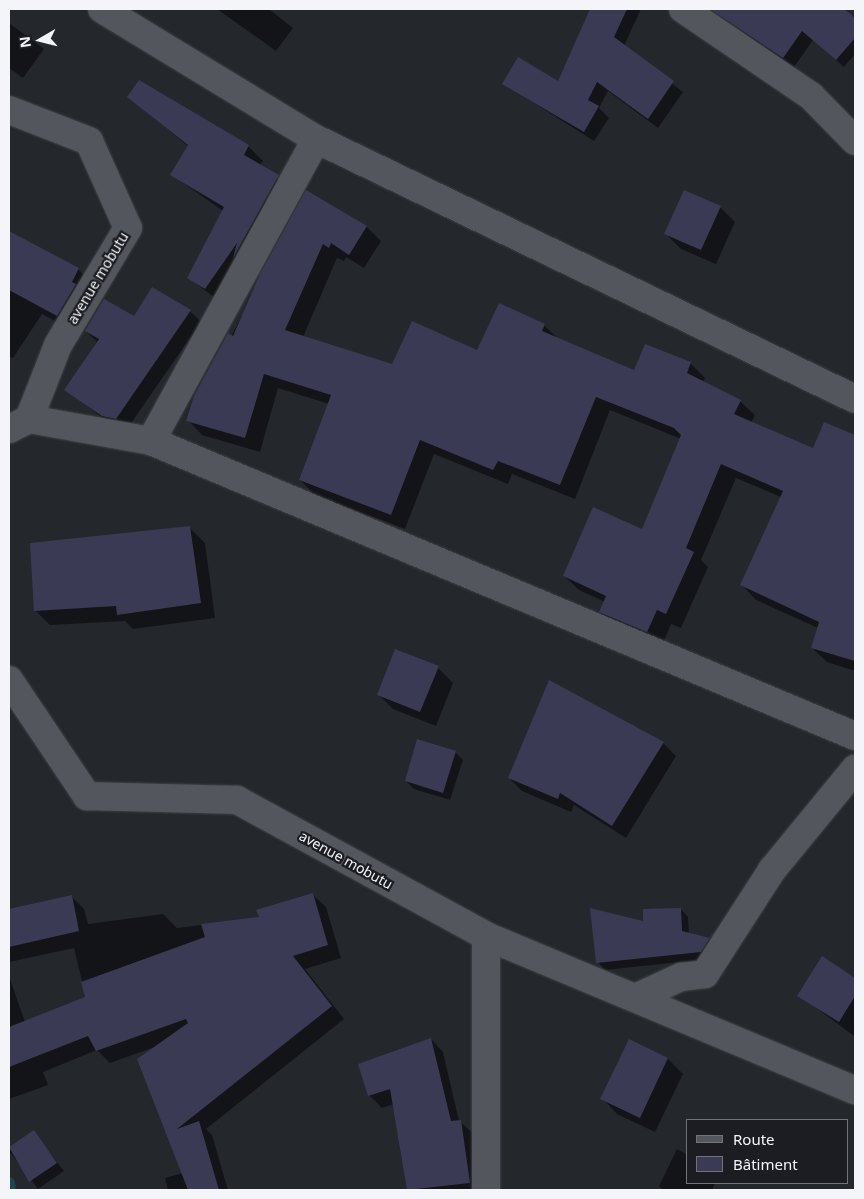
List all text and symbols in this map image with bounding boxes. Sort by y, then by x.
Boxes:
north arrow [15,15,65,65]
text: N [14,35,35,49]
street label: avenue mobutu [64,229,132,327]
street label: avenue mobutu [296,827,396,893]
legend [686,1119,849,1184]
text: Route [733,1129,775,1149]
text: Bâtiment [733,1154,798,1174]

